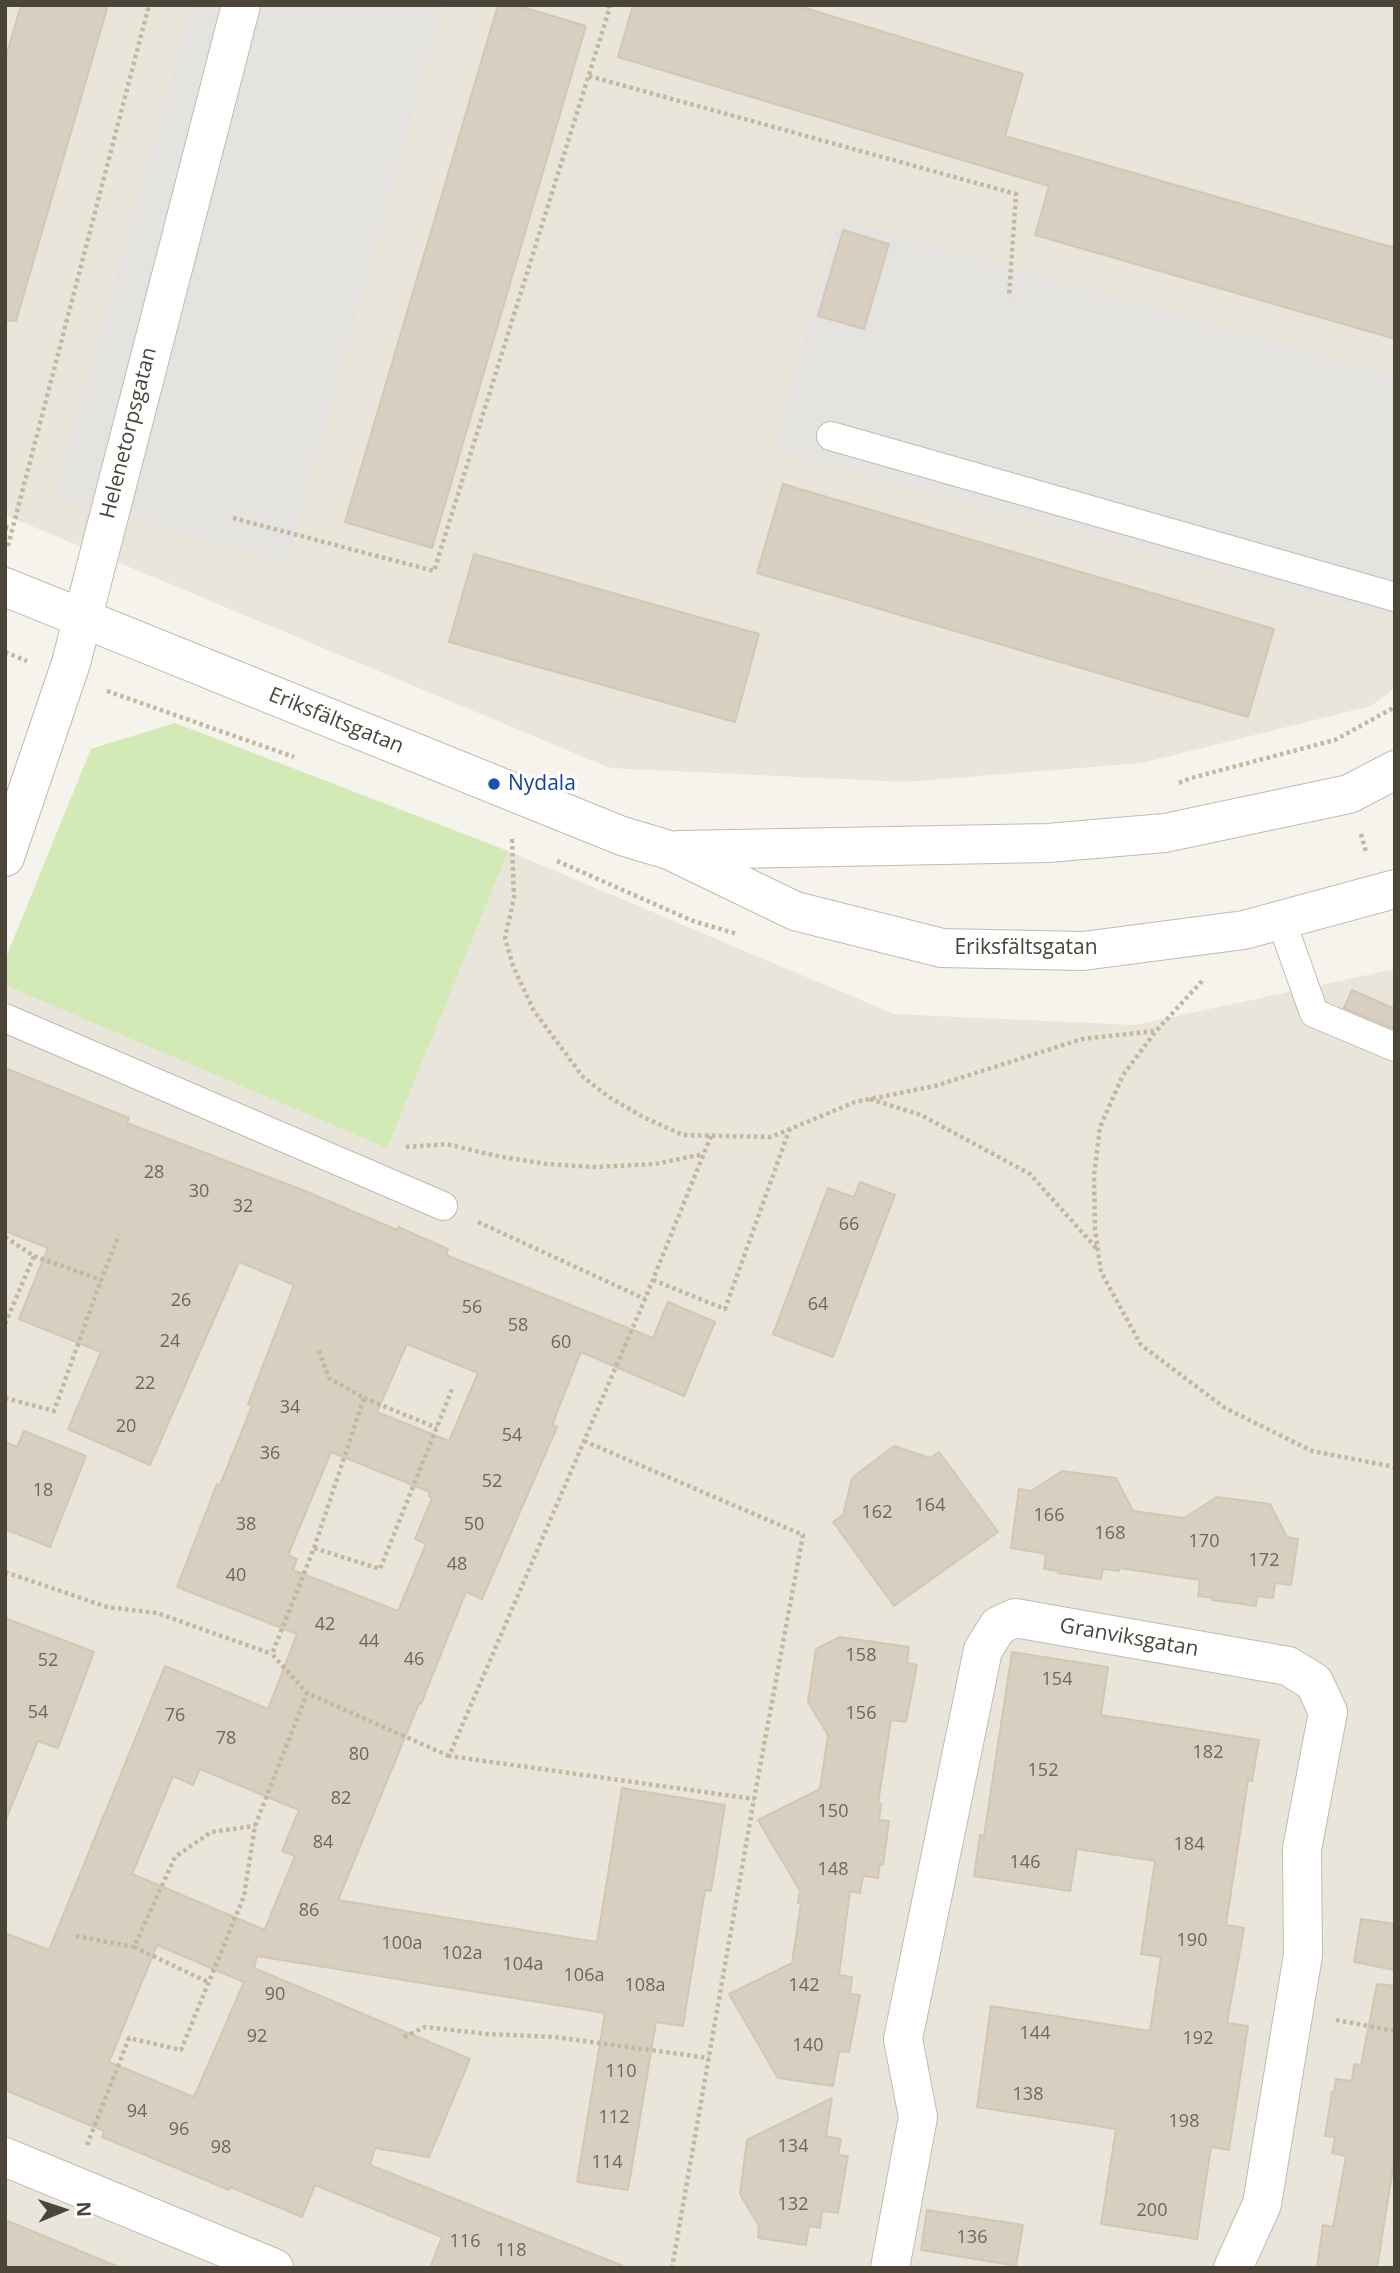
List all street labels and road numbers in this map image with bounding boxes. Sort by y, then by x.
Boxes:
street label: Helenetorpsgatan [96,345,162,521]
street label: Eriksfältsgatan [265,682,407,760]
street label: Eriksfältsgatan [954,935,1098,961]
street label: Granviksgatan [1058,1613,1200,1663]

